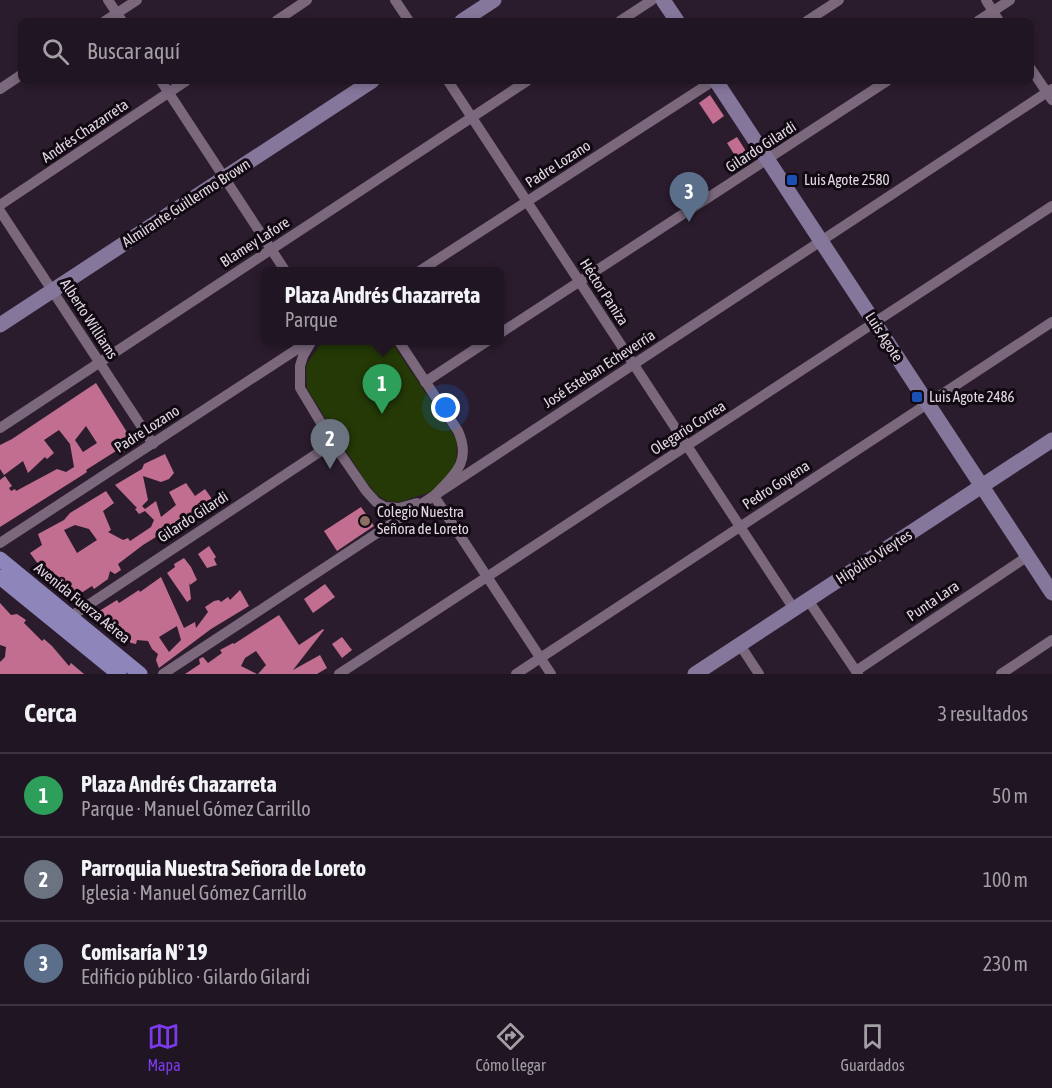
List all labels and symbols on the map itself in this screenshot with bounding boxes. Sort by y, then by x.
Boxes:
street label: Andrés Chazarreta [38,95,131,166]
street label: Gilardo Gilardi [722,118,799,176]
street label: Padre Lozano [522,136,593,191]
street label: Almirante Guillermo Brown [119,155,253,250]
place label: Luis Agote 2580 [804,171,890,188]
pin: 3 [670,172,708,222]
marker: Luis Agote 2580 [785,173,799,187]
street label: Blamey Lafore [217,213,293,270]
street label: Héctor Paniza [577,255,632,328]
street label: Alberto Williams [57,276,121,362]
street label: Luis Agote [862,309,907,365]
street label: José Esteban Echeverría [540,326,658,411]
pin: 1 [362,364,401,414]
place label: Luis Agote 2486 [929,388,1015,405]
marker: Luis Agote 2486 [910,390,924,404]
your location [431,393,460,422]
street label: Olegario Correa [647,397,728,458]
street label: Padre Lozano [111,401,182,456]
pin: 2 [310,420,350,469]
street label: Pedro Goyena [739,457,812,513]
street label: Gilardo Gilardi [154,488,231,546]
place label: Colegio Nuestra Señora de Loreto [377,503,469,537]
marker: Colegio Nuestra Señora de Loreto [358,514,372,528]
street label: Hipólito Vieytes [833,526,915,587]
street label: Avenida Fuerza Aérea [31,559,134,646]
street label: Punta Lara [903,577,962,624]

